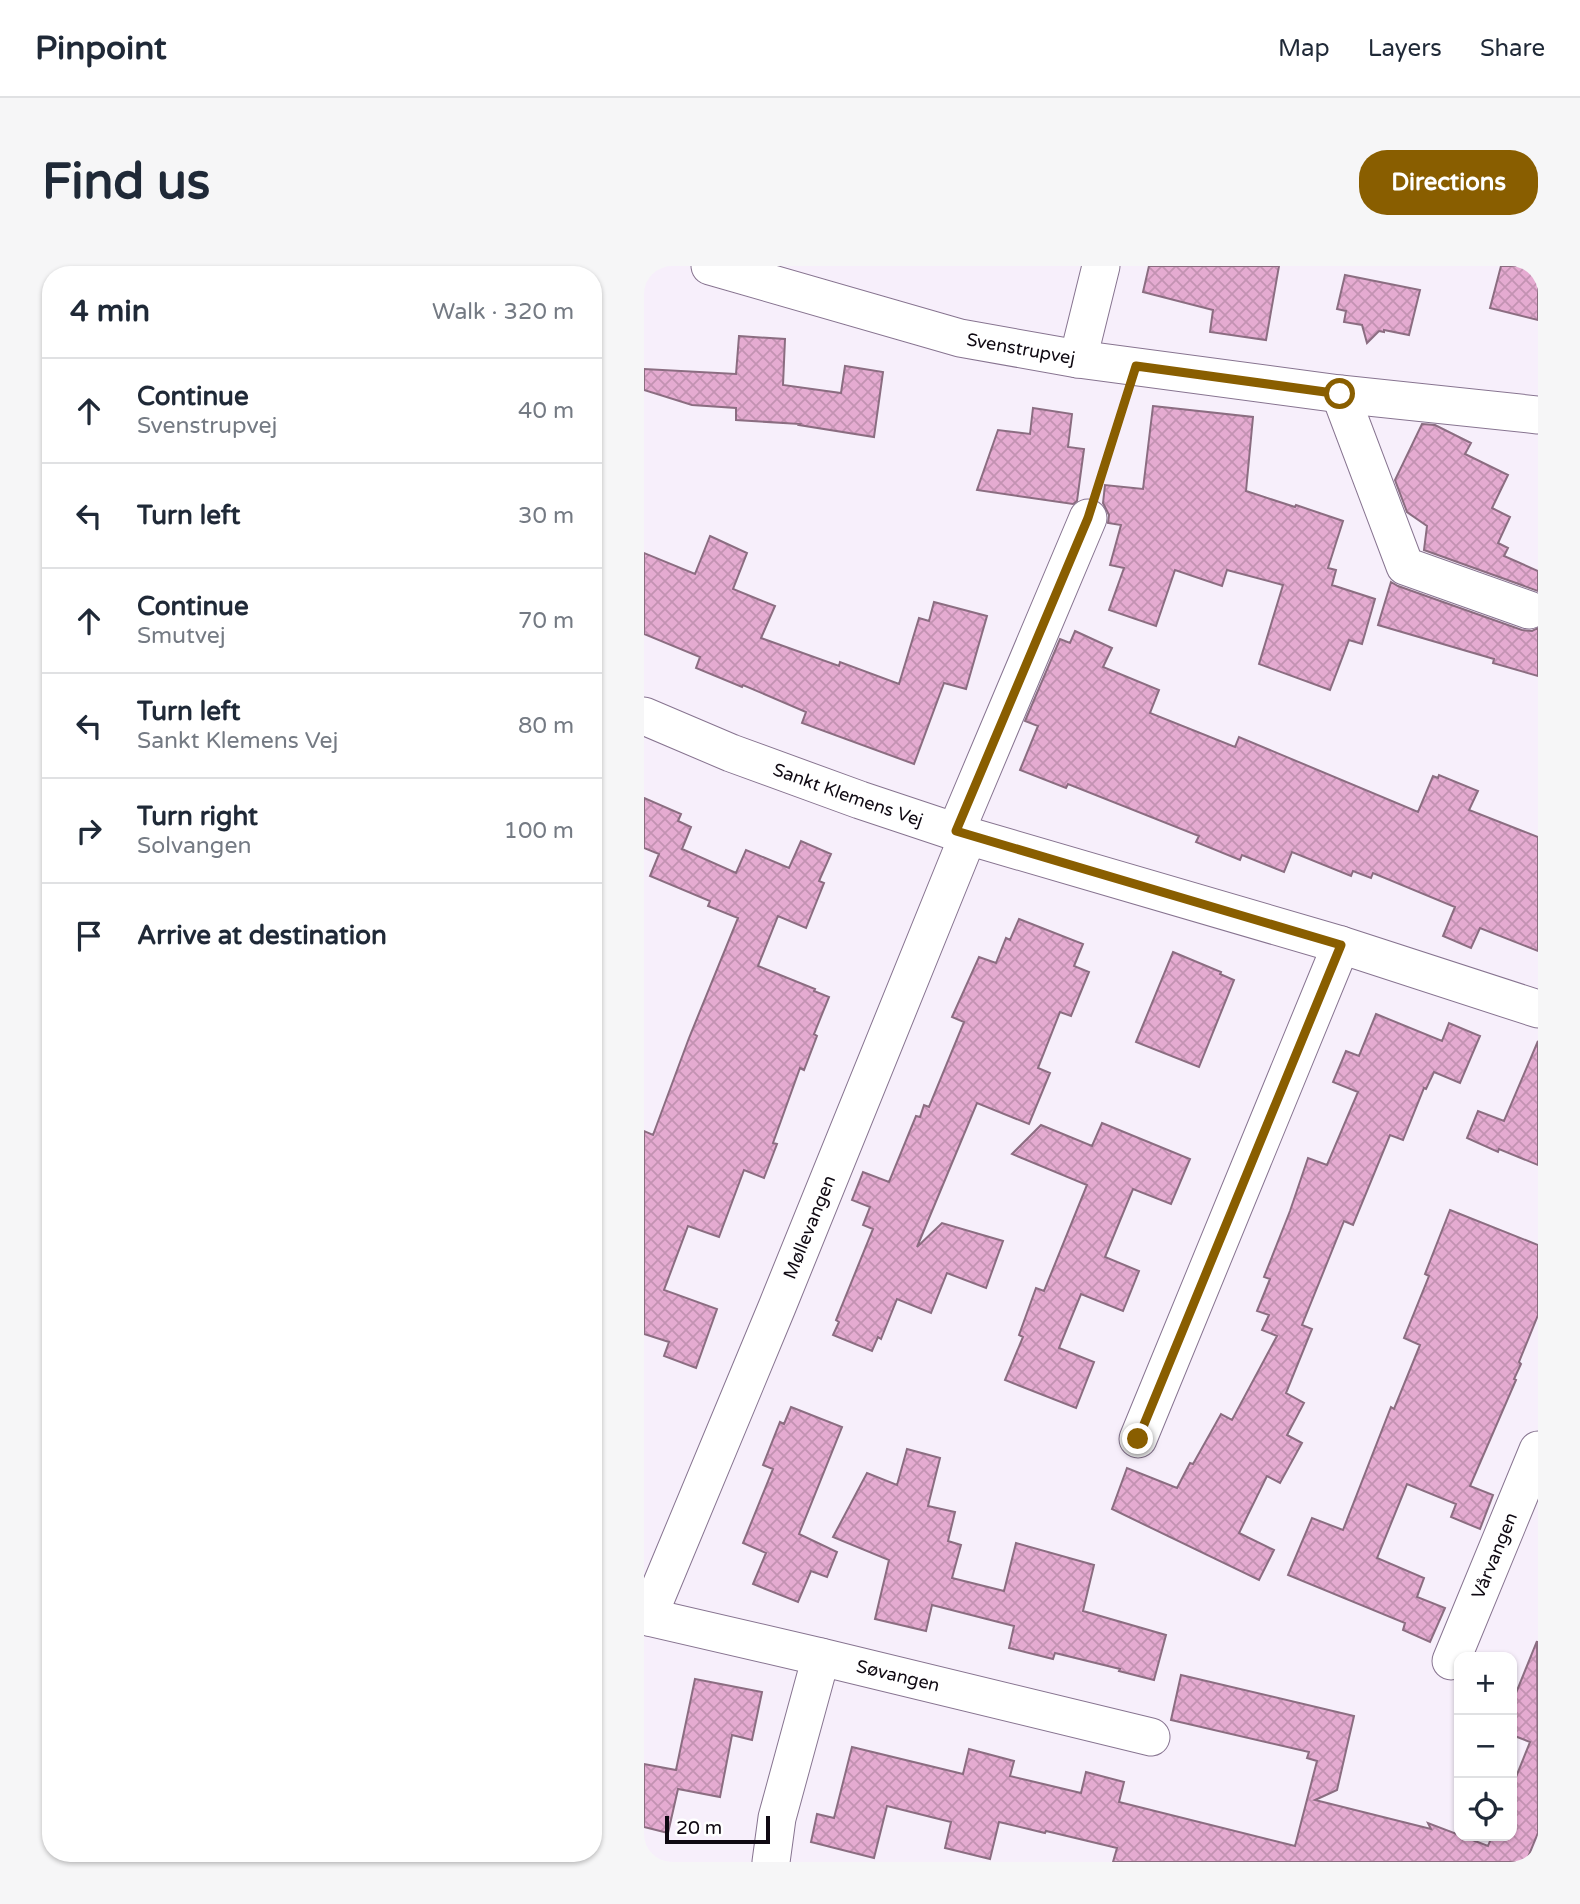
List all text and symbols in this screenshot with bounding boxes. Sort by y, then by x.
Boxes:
text: Pinpoint [35,29,167,68]
text: Map [1278,34,1330,63]
text: Layers [1368,34,1442,63]
text: Share [1480,34,1545,63]
button: Directions [1359,150,1538,215]
text: Find us [42,153,210,212]
text: 4 min [70,293,150,330]
text: Walk · 320 m [432,298,574,326]
street label: Svenstrupvej [965,328,1077,369]
route start [1324,378,1355,409]
text: Continue [137,381,249,412]
icon: ahead [70,392,108,430]
text: 40 m [518,397,574,425]
text: Svenstrupvej [137,412,277,440]
icon: left [70,497,108,535]
text: Turn left [137,500,240,531]
text: 30 m [518,502,574,530]
text: Continue [137,591,249,622]
icon: ahead [70,602,108,640]
text: 70 m [518,607,574,635]
text: Smutvej [137,622,226,650]
text: Turn left [137,696,240,727]
icon: left [70,707,108,745]
text: 80 m [518,712,574,740]
text: Sankt Klemens Vej [137,727,338,755]
street label: Sankt Klemens Vej [770,758,926,831]
text: Turn right [137,801,258,832]
icon: right [70,812,108,850]
text: 100 m [504,817,574,845]
text: Solvangen [137,832,251,860]
icon: arrive [70,917,108,955]
text: Arrive at destination [137,920,387,951]
street label: Møllevangen [778,1172,840,1282]
route end [1122,1423,1153,1454]
street label: Vårvangen [1467,1509,1522,1602]
map controls [1454,1652,1517,1841]
button: + [1454,1652,1517,1715]
street label: Søvangen [854,1655,942,1696]
button: − [1454,1715,1517,1778]
button: locate [1454,1778,1517,1841]
scale bar [665,1813,770,1845]
text: 20 m [676,1817,722,1839]

